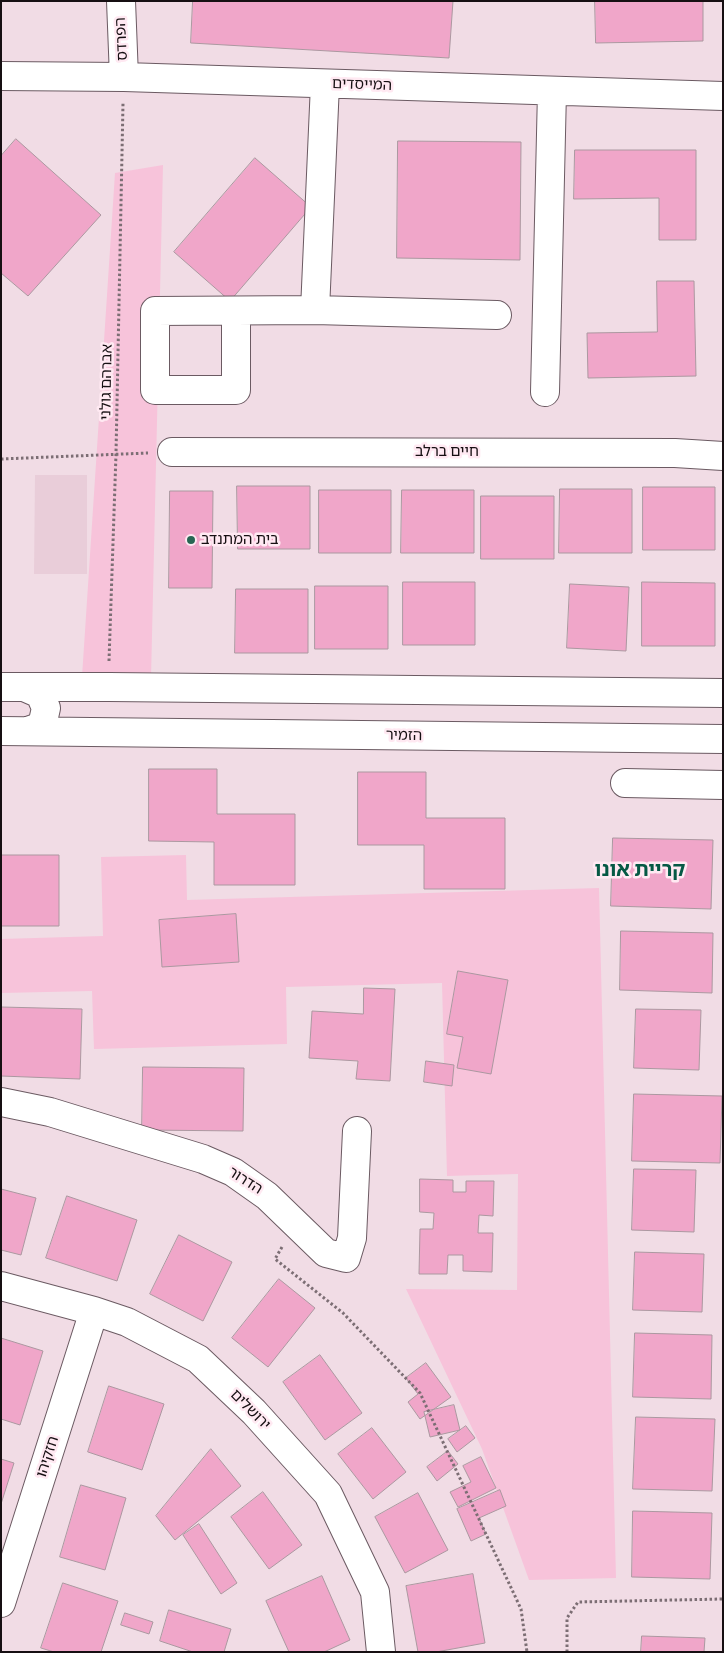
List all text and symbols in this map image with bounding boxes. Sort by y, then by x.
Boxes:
street label: הפרדס [112,17,132,61]
street label: המייסדים [332,75,392,95]
street label: אברהם גולני [97,344,117,420]
street label: חיים ברלב [415,443,479,461]
place label: בית המתנדב [201,531,279,549]
marker: בית המתנדב [185,534,197,546]
street label: הזמיר [386,727,422,745]
district label: קריית אונו [595,859,685,883]
street label: הדרור [225,1164,265,1198]
street label: ירושלים [226,1386,274,1434]
street label: חזקיהו [33,1434,63,1480]

